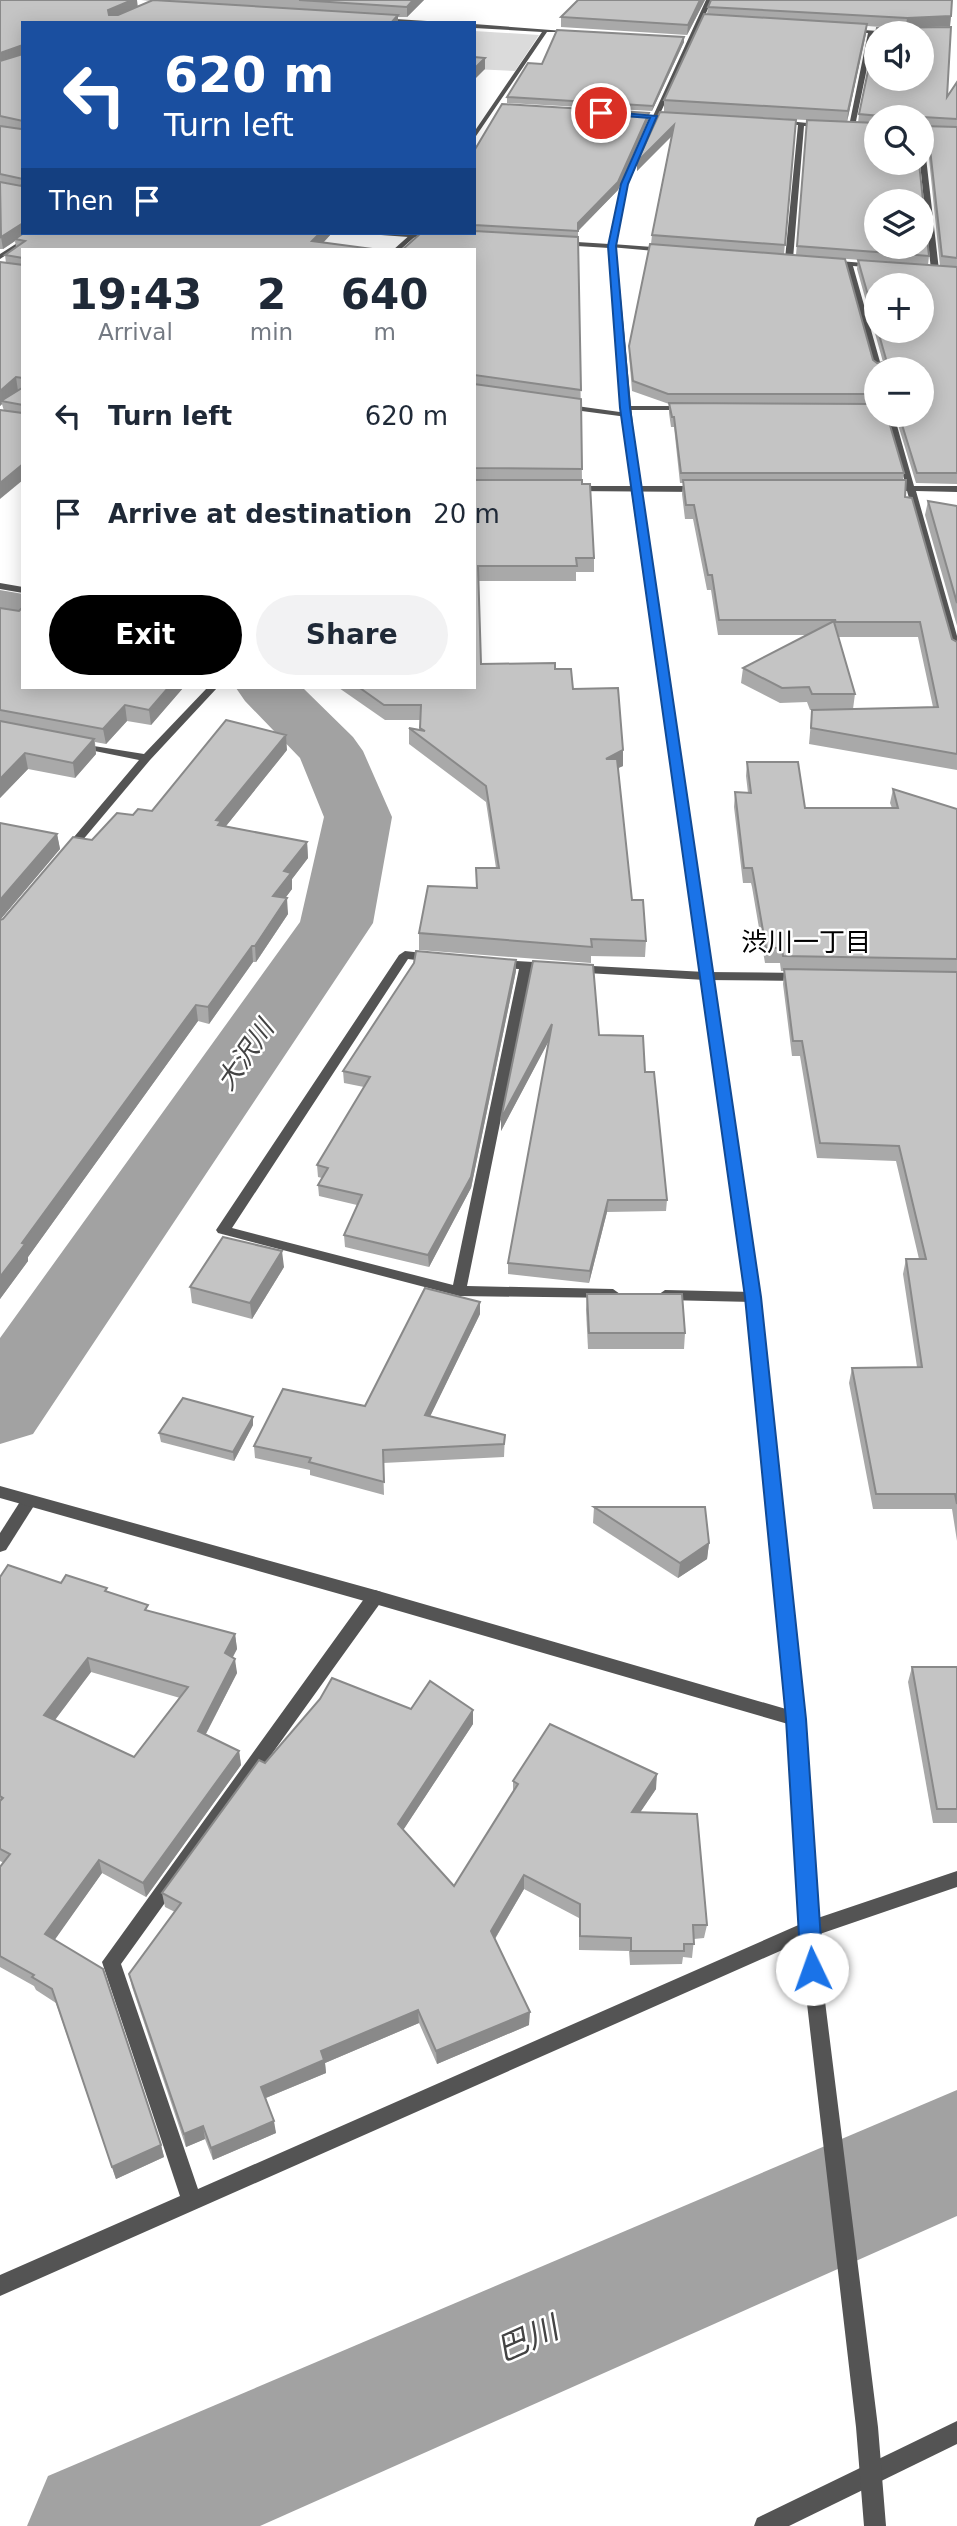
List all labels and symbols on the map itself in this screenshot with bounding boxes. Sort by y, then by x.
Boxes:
pin [571,83,631,143]
district label: 渋川一丁目 [741,927,871,957]
water label: 大沢川 [210,1012,281,1096]
position arrow [775,1932,849,2006]
water label: 巴川 [490,2307,567,2369]

